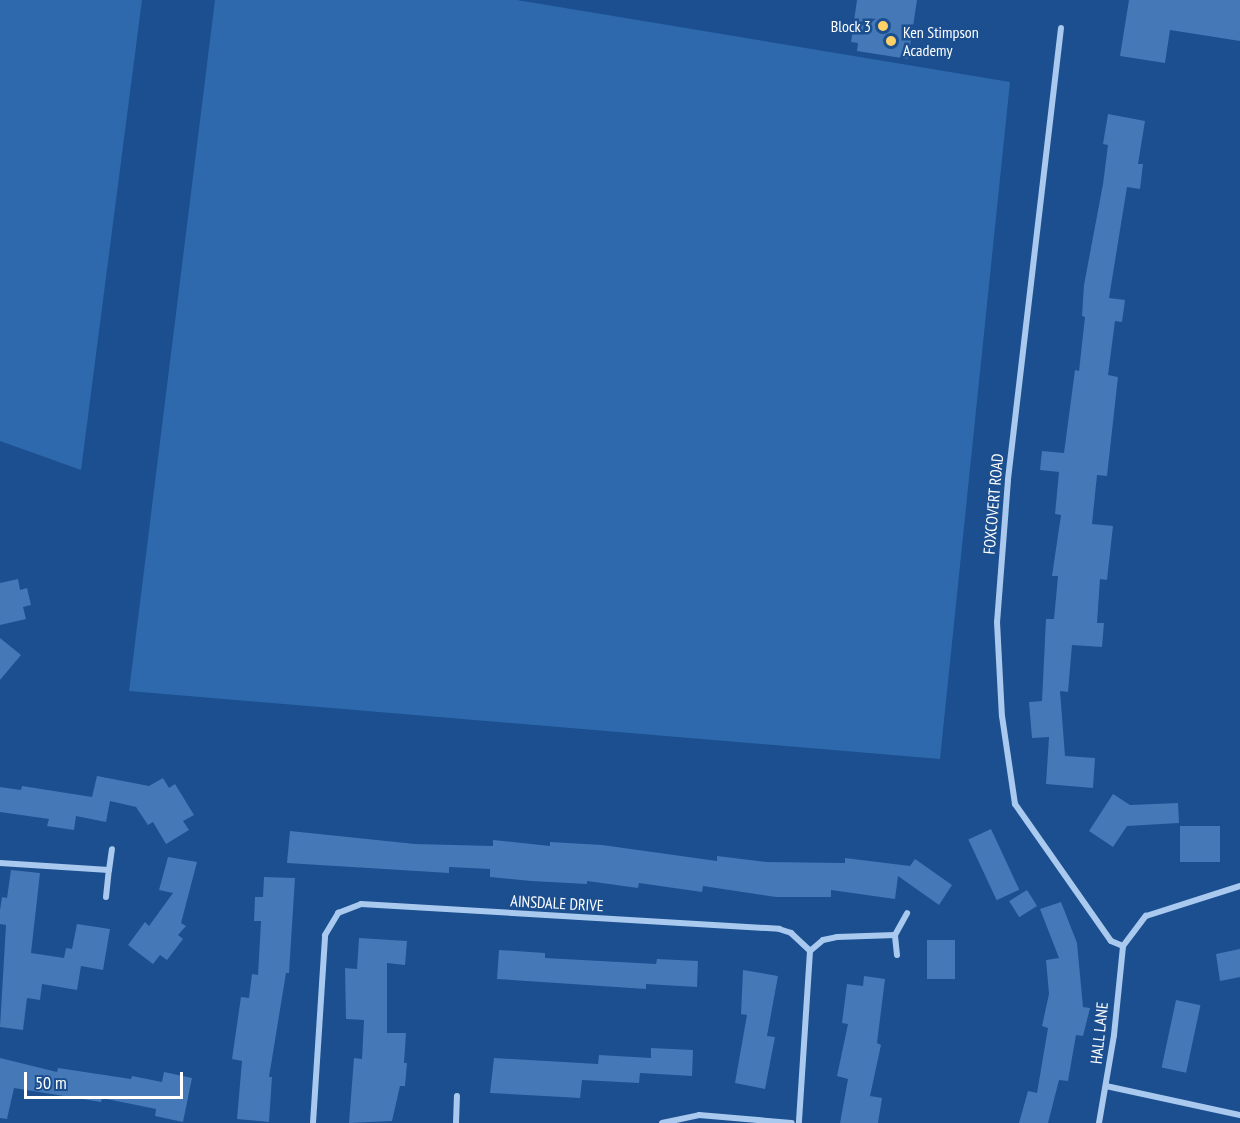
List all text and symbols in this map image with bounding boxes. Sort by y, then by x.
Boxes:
place label: Block 3 [830,16,871,36]
marker: Block 3 [876,19,890,33]
place label: Ken Stimpson Academy [903,22,979,60]
marker: Ken Stimpson Academy [884,34,898,48]
street label: FOXCOVERT ROAD [979,453,1007,555]
street label: AINSDALE DRIVE [510,891,604,915]
street label: HALL LANE [1086,1001,1112,1065]
scale bar [27,1060,186,1098]
text: 50 m [35,1071,67,1094]

